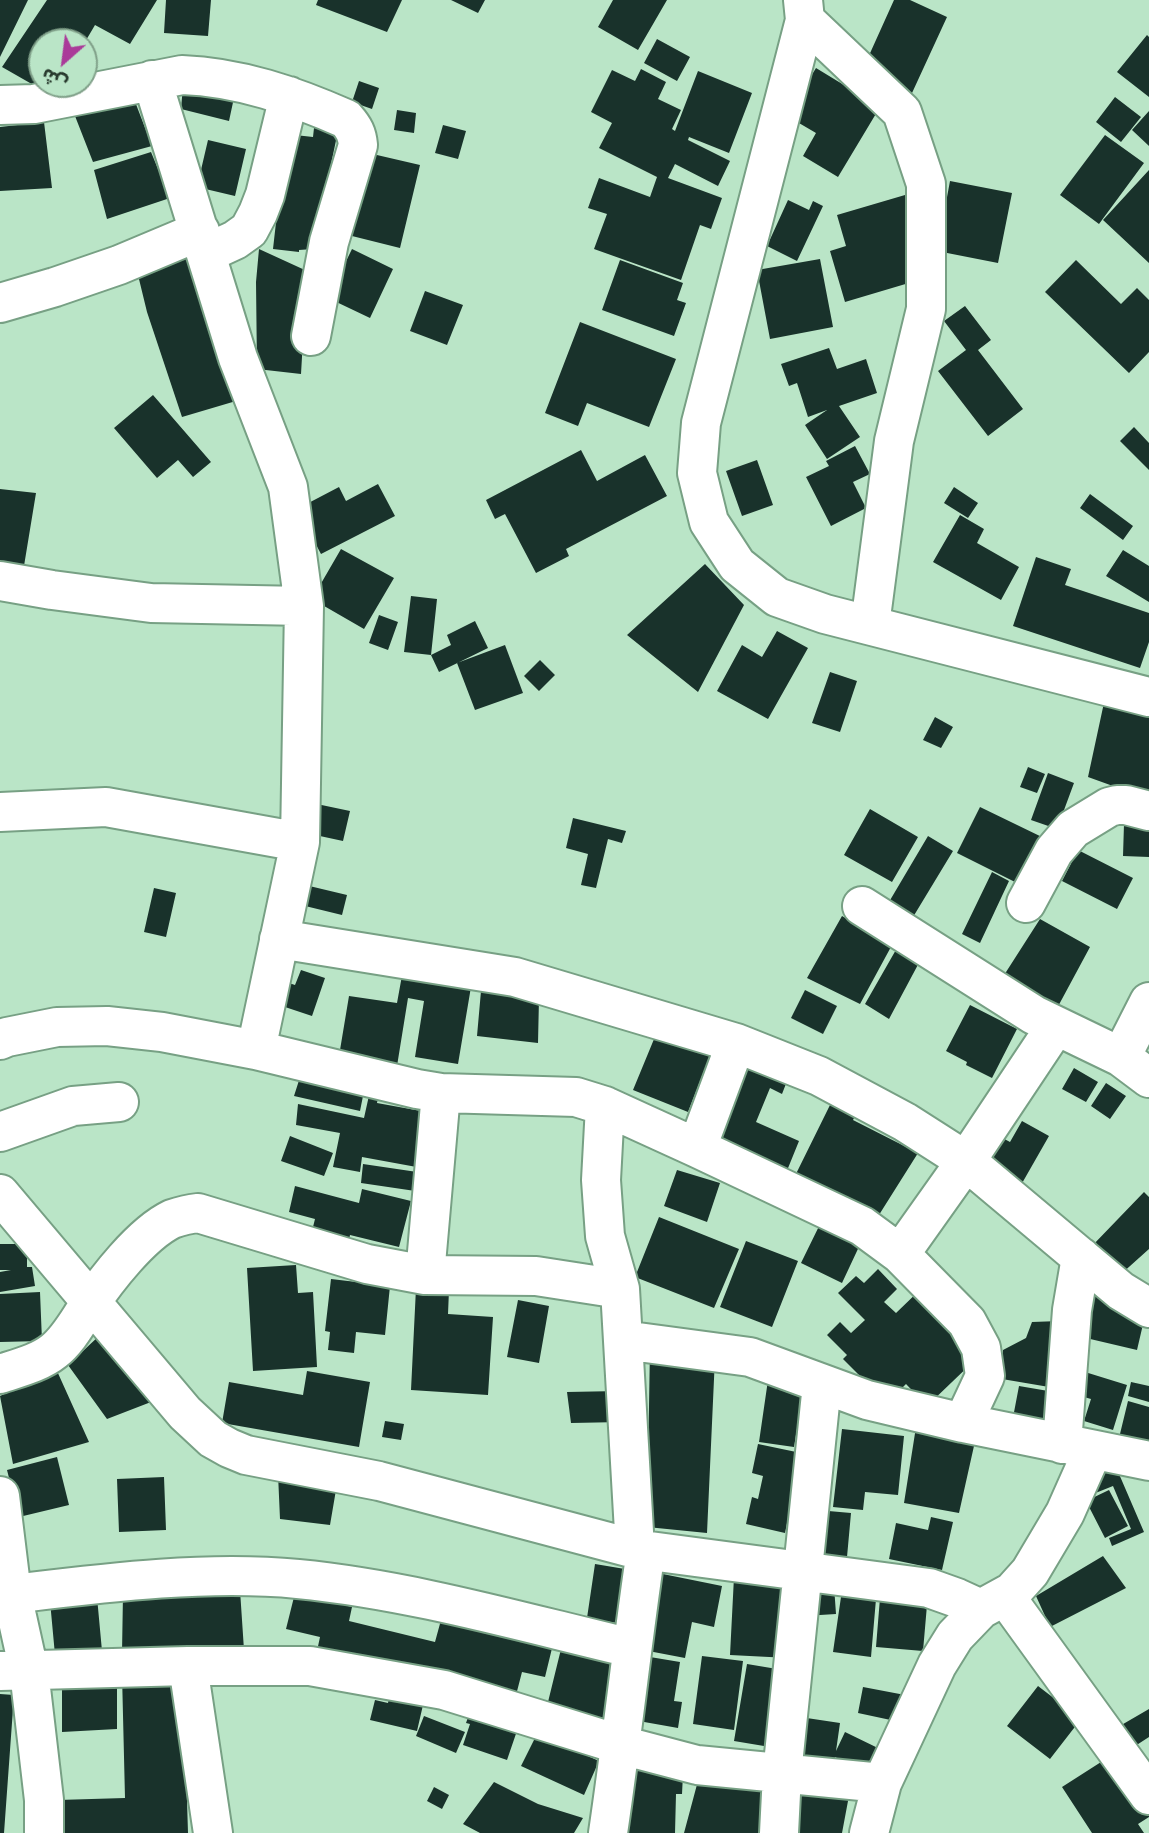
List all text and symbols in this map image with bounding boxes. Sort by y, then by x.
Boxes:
north arrow [28,28,98,98]
text: ش [37,64,71,96]

